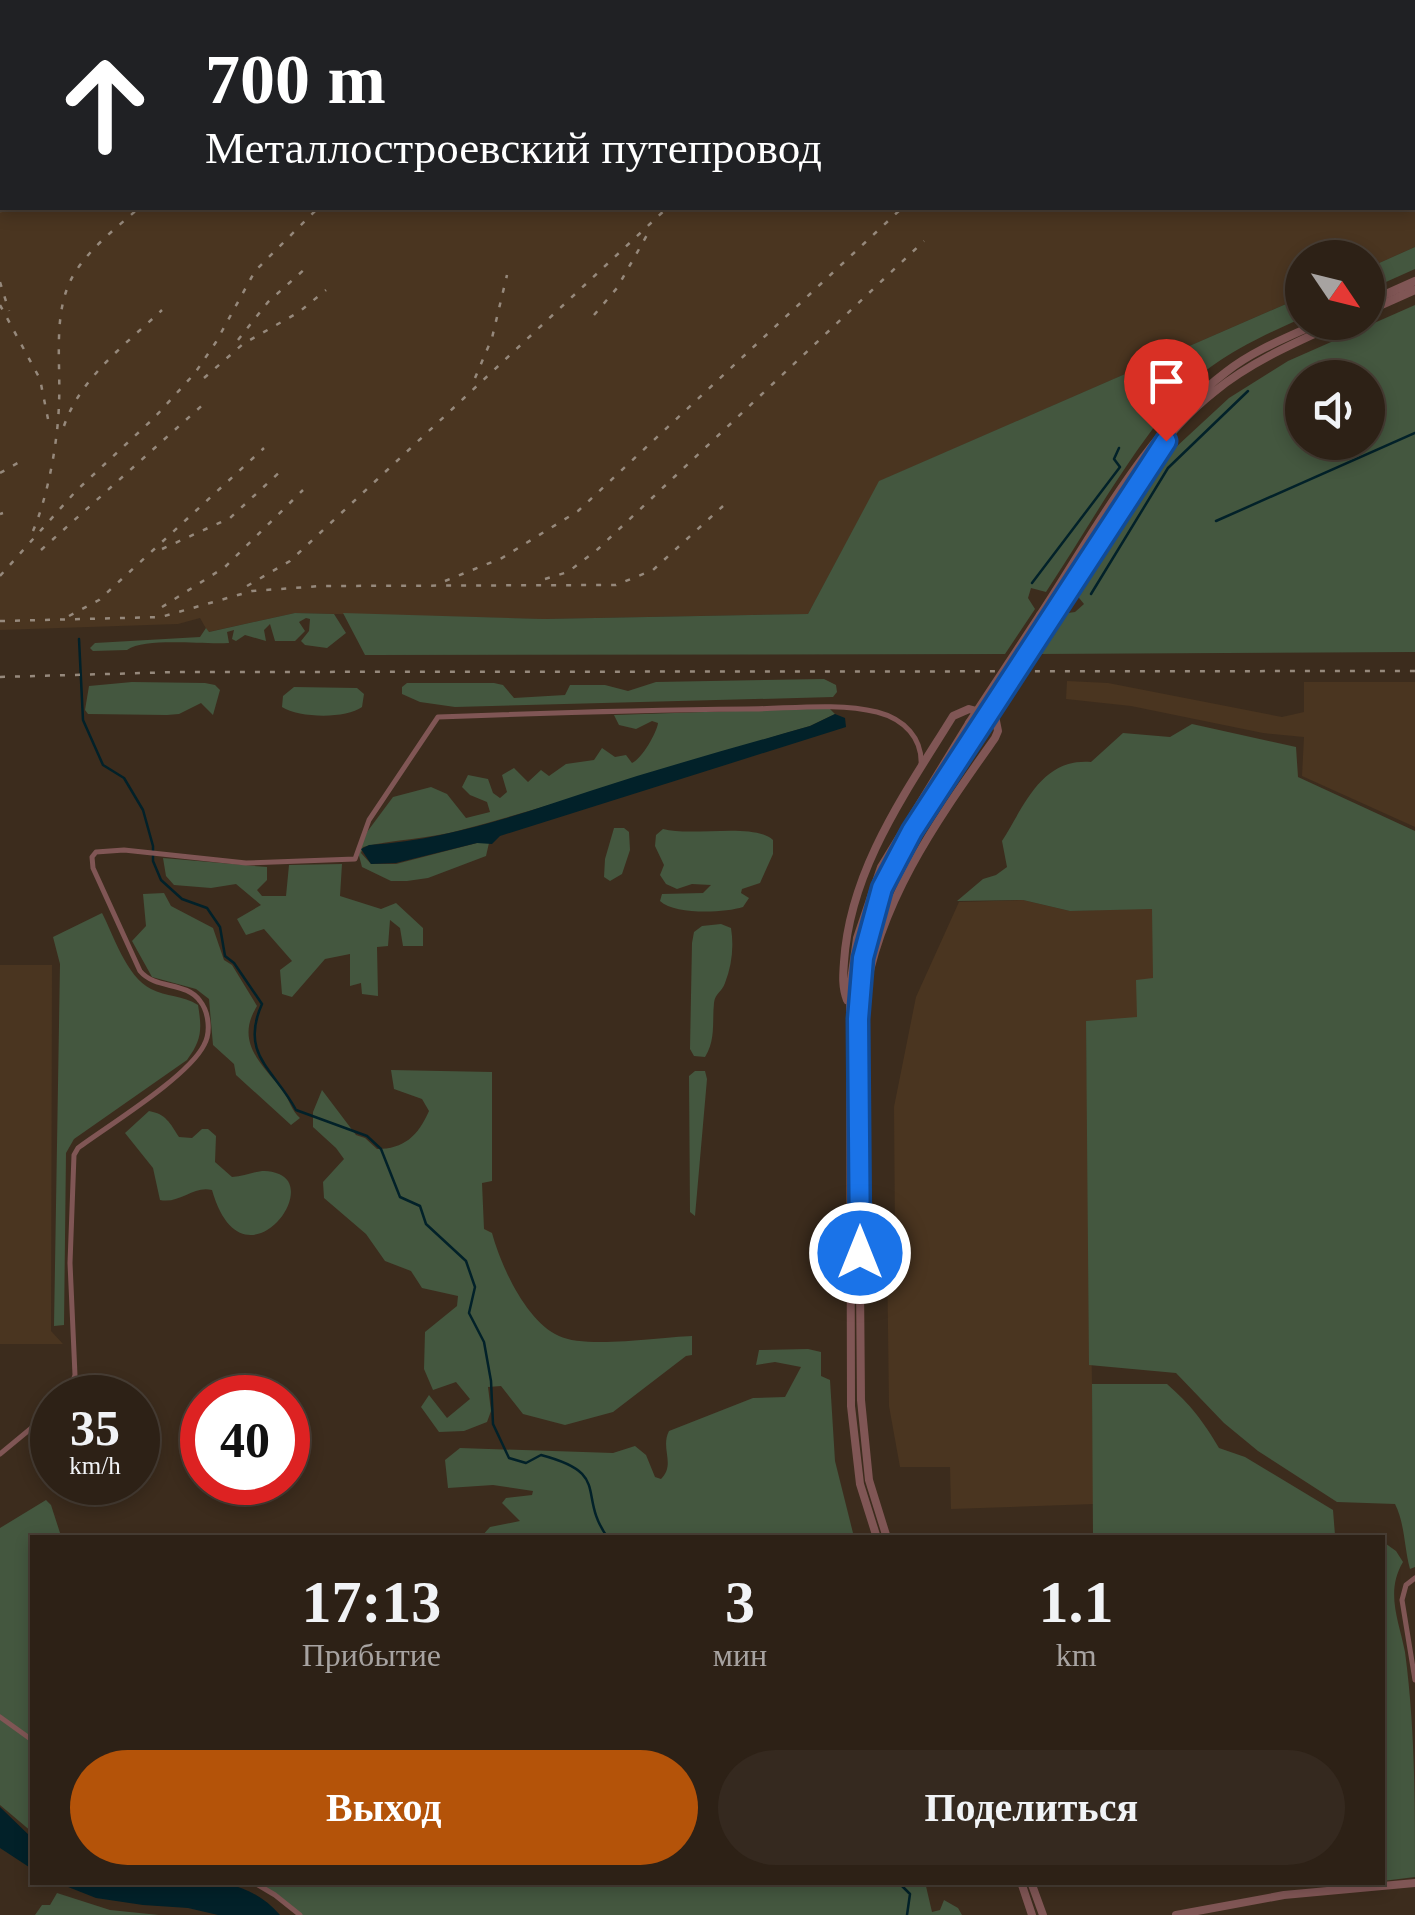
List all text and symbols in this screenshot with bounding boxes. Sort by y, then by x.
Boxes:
icon: ahead [40,40,170,170]
text: 700 m [205,41,386,118]
text: Металлостроевский путепровод [205,123,822,173]
north arrow [1285,240,1385,340]
map controls [1285,240,1385,460]
pin [1124,339,1209,442]
icon: arrive [1139,354,1194,409]
button: sound [1285,360,1385,460]
position arrow [808,1201,912,1305]
speed limit sign: 40 [180,1375,310,1505]
text: 35 [70,1400,120,1456]
text: km/h [69,1452,121,1479]
text: 17:13 [301,1569,441,1635]
text: 3 [725,1569,755,1635]
text: 1.1 [1039,1569,1114,1635]
text: Прибытие [302,1637,441,1673]
text: мин [713,1637,767,1673]
text: km [1056,1637,1097,1673]
button: Выход [70,1750,698,1865]
button: Поделиться [718,1750,1345,1865]

